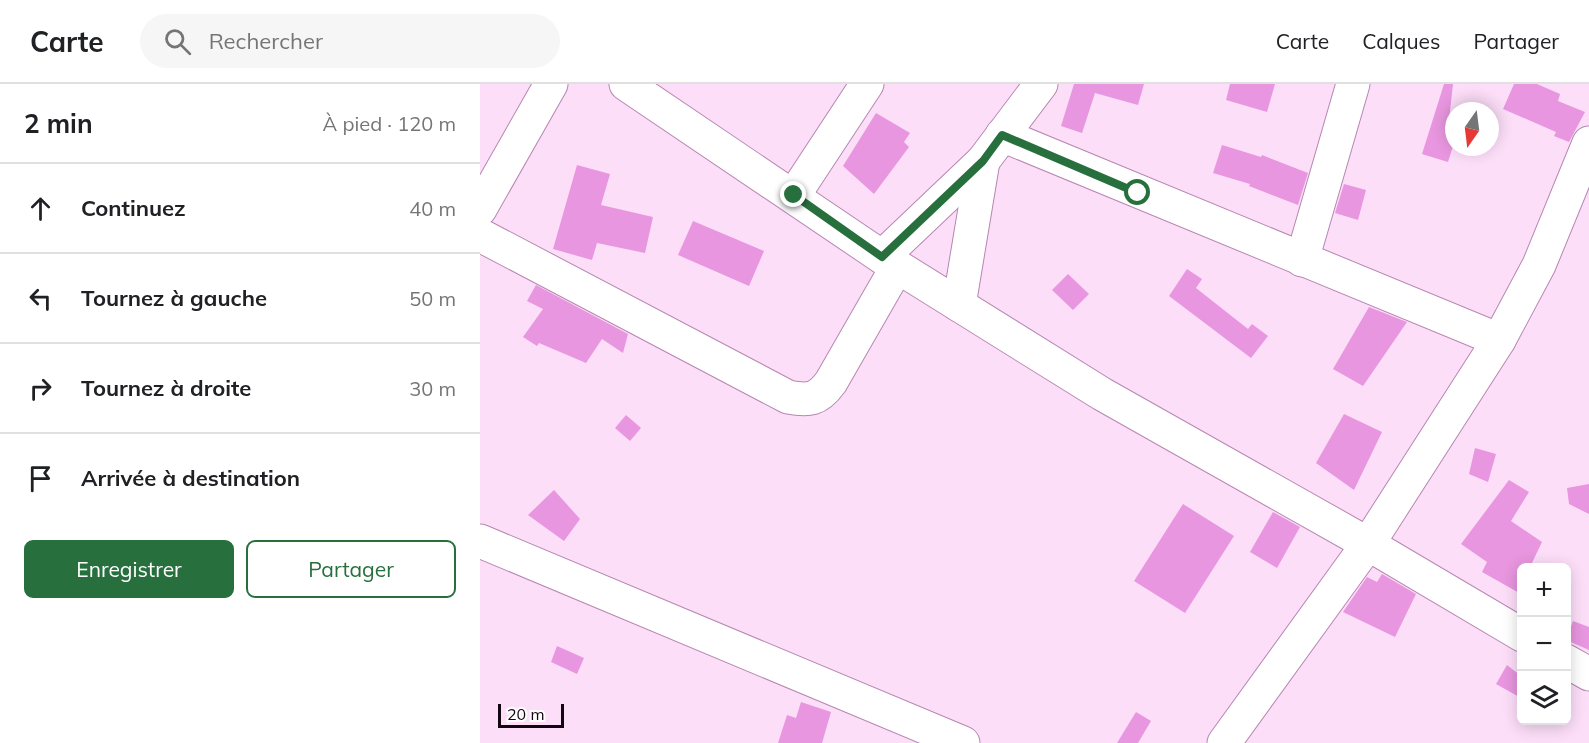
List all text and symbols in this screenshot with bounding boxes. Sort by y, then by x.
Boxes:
search box [140,14,560,68]
text: Carte [30,24,104,59]
icon: search [161,25,194,58]
text: Rechercher [209,27,323,55]
text: Carte [1276,28,1329,54]
text: Calques [1362,28,1440,54]
text: Partager [1473,28,1559,54]
north arrow [1445,102,1499,156]
text: 2 min [24,107,93,140]
text: À pied · 120 m [323,111,456,136]
route start [1124,179,1150,205]
route end [780,181,806,207]
icon: ahead [24,192,57,225]
text: Continuez [81,194,186,222]
text: 40 m [409,196,456,221]
icon: left [24,282,57,315]
text: Tournez à gauche [81,284,267,312]
text: 50 m [409,286,456,311]
icon: right [24,372,57,405]
text: Tournez à droite [81,374,251,402]
text: 30 m [409,376,456,401]
icon: arrive [24,462,57,495]
text: Arrivée à destination [81,464,300,492]
button: Enregistrer [24,540,234,598]
button: Partager [246,540,456,598]
map controls [1517,563,1571,725]
button: + [1517,563,1571,617]
button: − [1517,617,1571,671]
button: layers [1517,671,1571,725]
scale bar [498,701,564,728]
text: 20 m [507,704,544,724]

